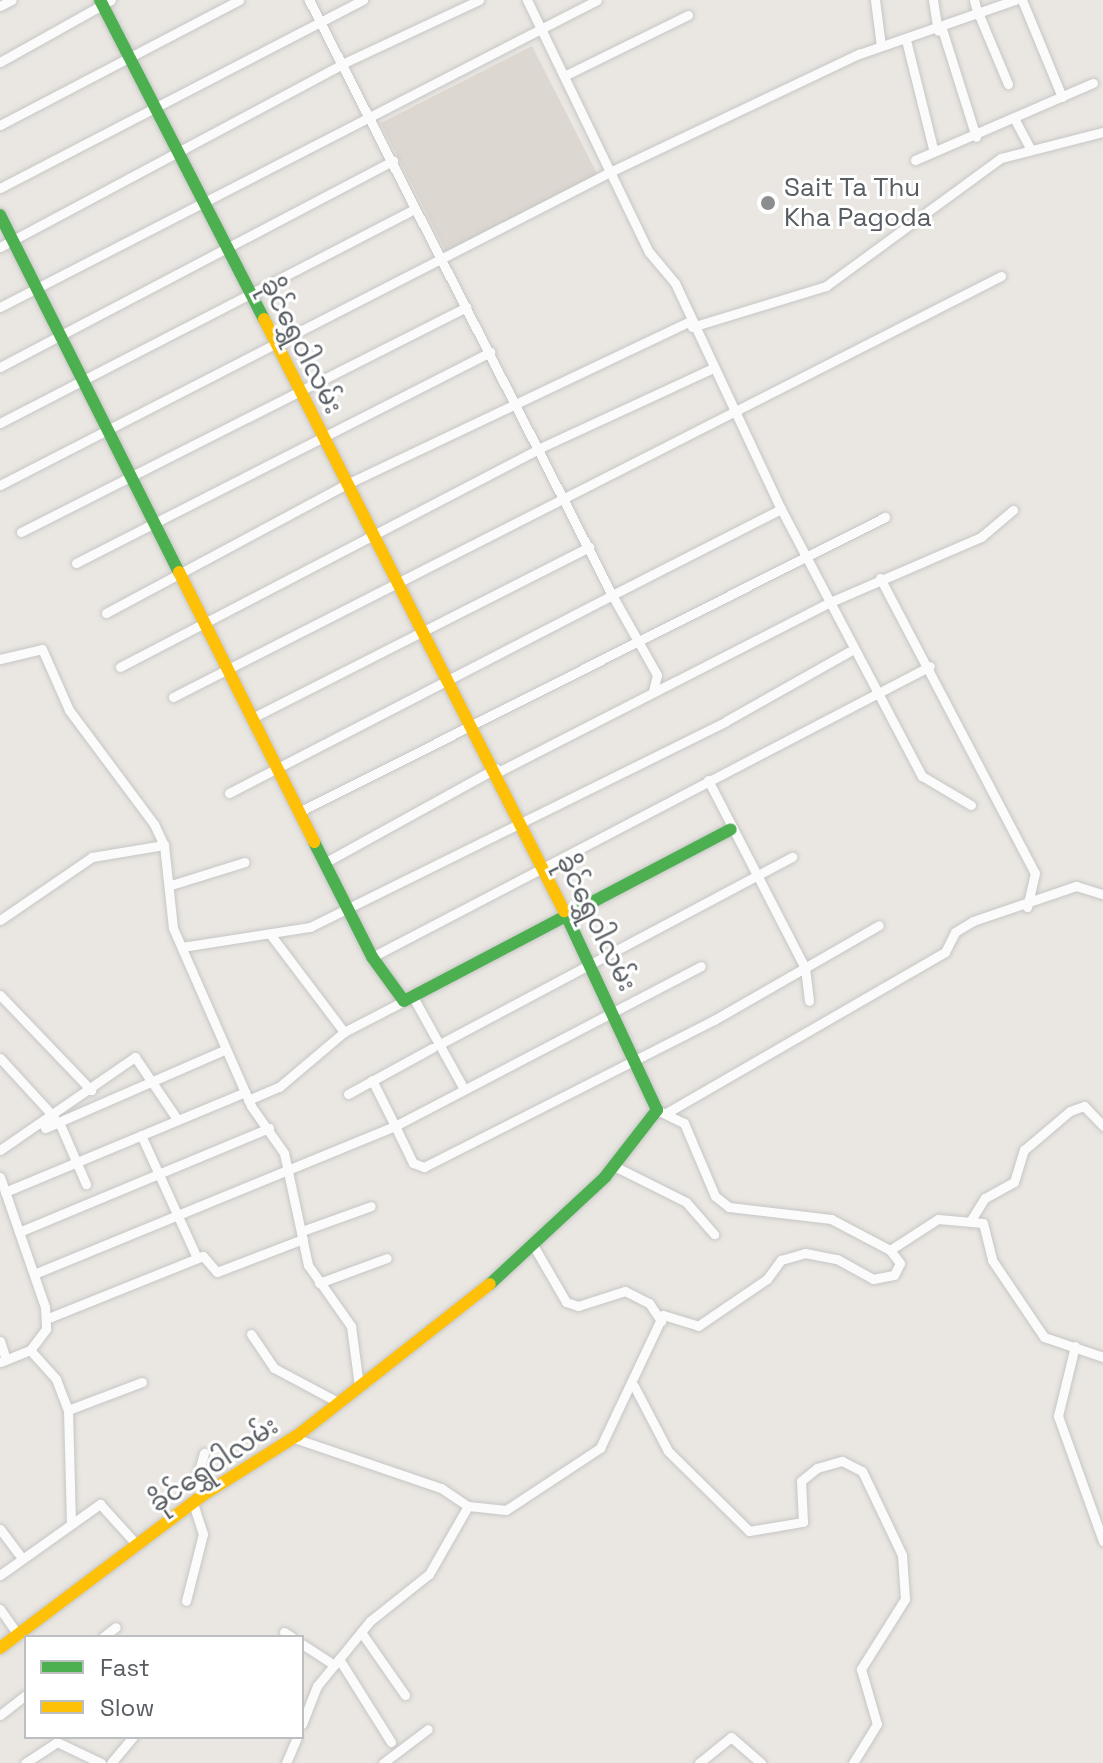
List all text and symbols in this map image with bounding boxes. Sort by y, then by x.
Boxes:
place label: Sait Ta Thu Kha Pagoda [784,172,932,234]
marker: Sait Ta Thu Kha Pagoda [759,194,777,212]
street label: ခိုင်ရွှေဝါလမ်း [253,273,349,419]
street label: ခိုင်ရွှေဝါလမ်း [549,849,643,997]
street label: ခိုင်ရွှေဝါလမ်း [144,1410,284,1520]
legend [24,1635,304,1739]
text: Fast [100,1652,150,1683]
text: Slow [100,1692,154,1723]

